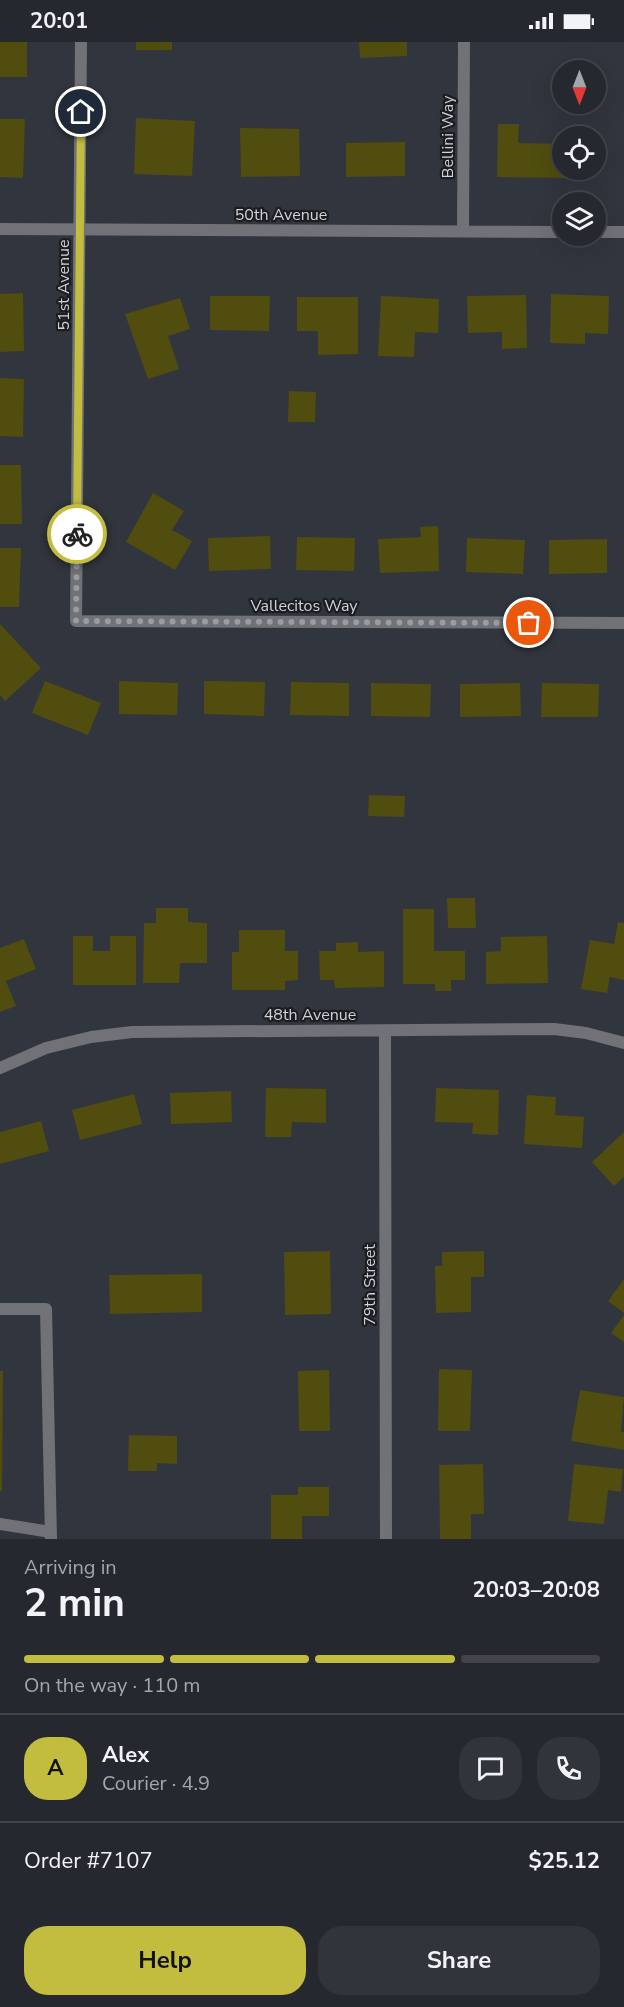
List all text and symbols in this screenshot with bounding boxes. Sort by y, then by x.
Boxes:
text: 20:01 [30,6,88,36]
north arrow [552,60,606,114]
map controls [552,60,606,246]
pin [55,86,106,137]
icon: home [64,95,97,128]
street label: Bellini Way [437,95,459,178]
button: locate [552,126,606,180]
button: layers [552,192,606,246]
street label: 50th Avenue [235,204,327,226]
street label: 51st Avenue [53,240,75,330]
courier [47,504,107,564]
icon: bike [61,518,94,551]
street label: Vallecitos Way [249,595,358,617]
pin [503,597,554,648]
icon: bag [512,606,545,639]
street label: 48th Avenue [264,1004,356,1026]
street label: 79th Street [359,1244,381,1326]
text: Arriving in [24,1554,117,1581]
text: 20:03–20:08 [472,1575,600,1605]
text: 2 min [24,1577,125,1630]
text: On the way · 110 m [24,1672,200,1699]
button: chat [459,1737,522,1800]
button: phone [537,1737,600,1800]
text: Alex [102,1740,149,1770]
text: A [47,1753,64,1783]
text: Courier · 4.9 [102,1770,210,1797]
text: Order #7107 [24,1846,153,1876]
text: $25.12 [529,1846,600,1876]
button: Help [24,1926,306,1995]
button: Share [318,1926,600,1995]

